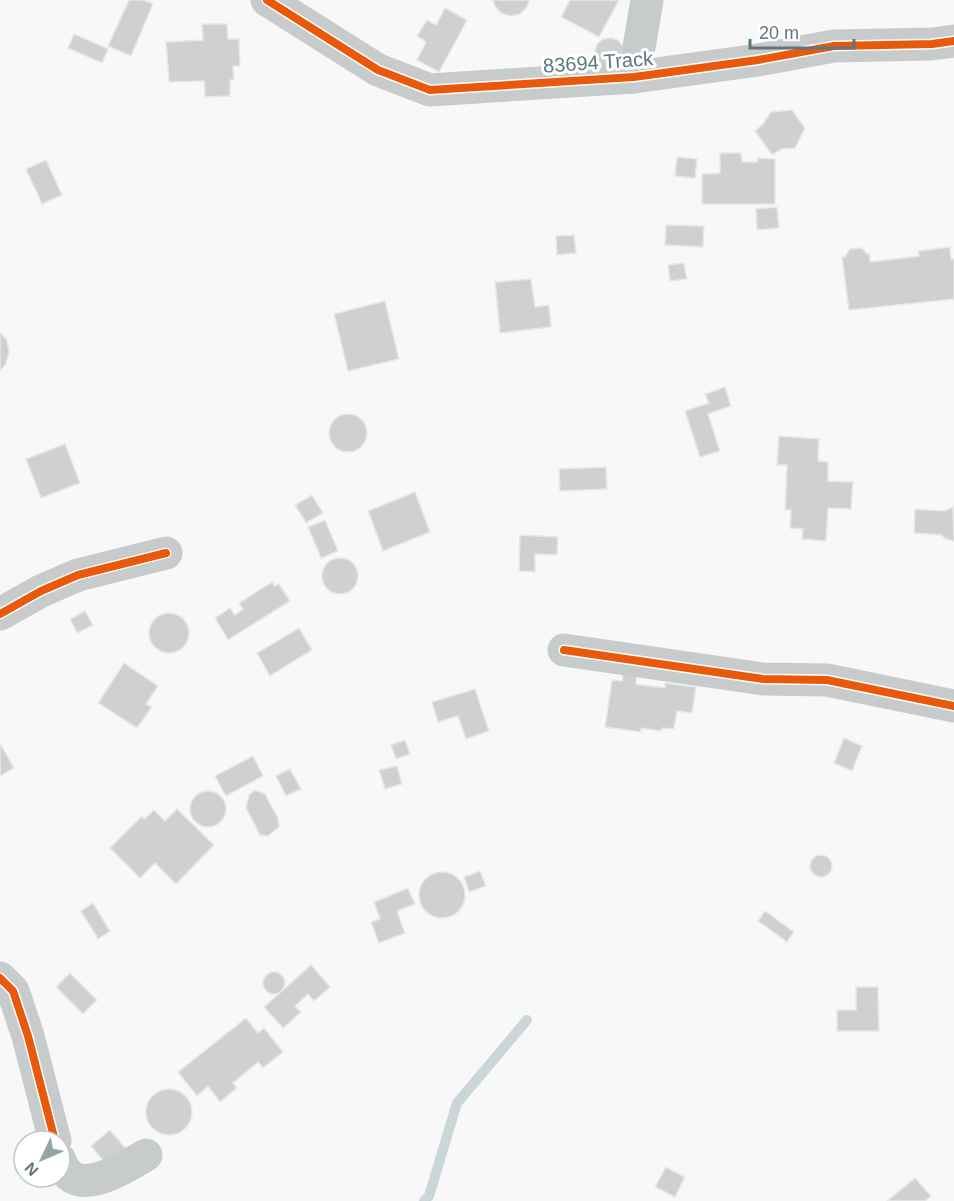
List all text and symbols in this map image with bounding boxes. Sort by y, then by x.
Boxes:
scale bar [750,12,854,50]
text: 20 m [759,23,799,43]
street label: 83694 Track [542,47,655,77]
north arrow [12,1129,72,1189]
text: N [21,1159,42,1179]

